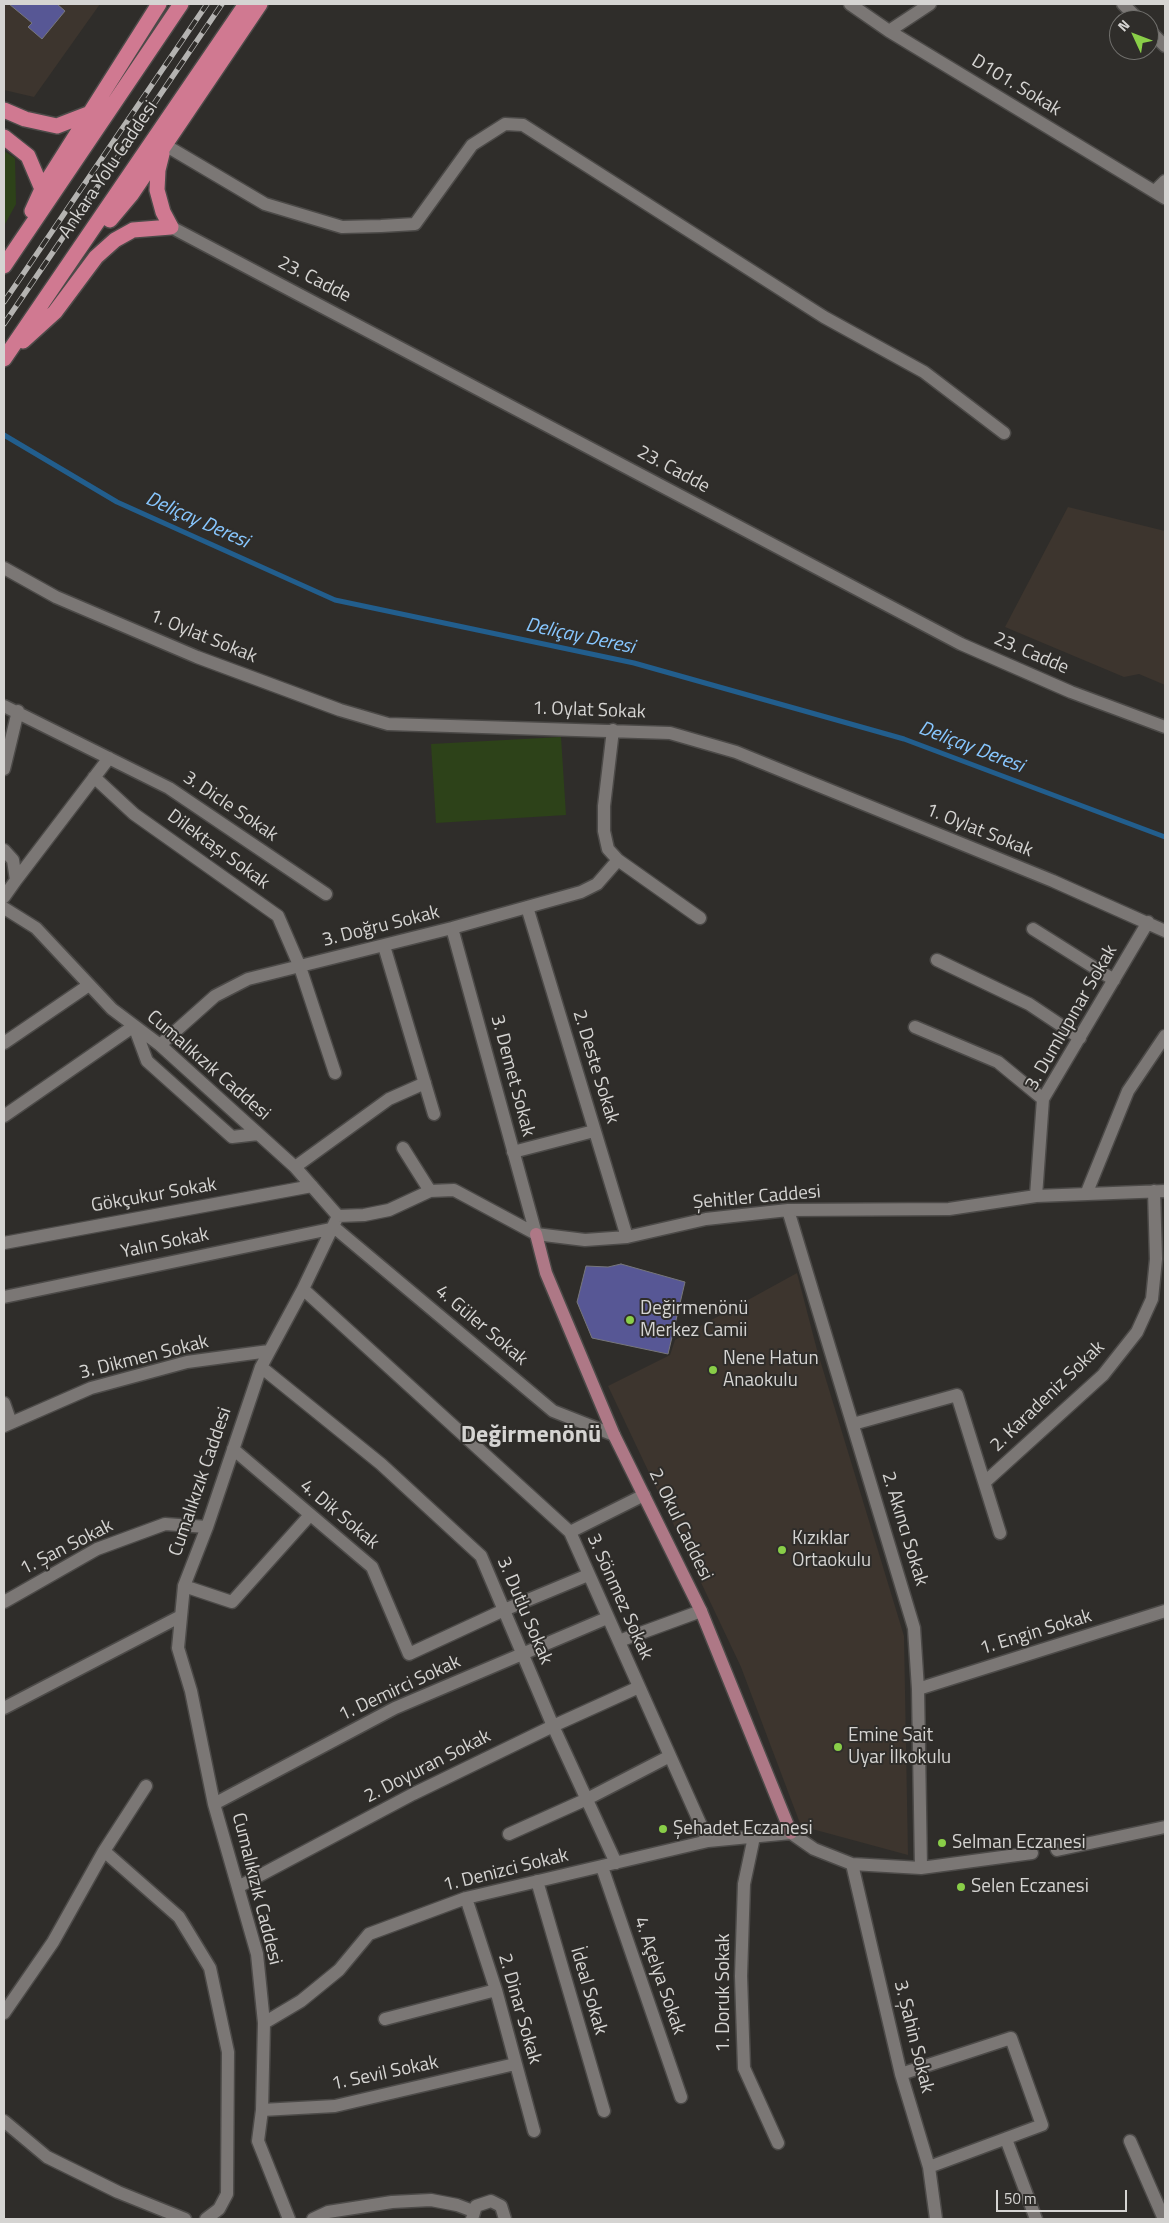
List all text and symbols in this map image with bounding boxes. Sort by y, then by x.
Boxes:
north arrow [1109,10,1159,60]
text: N [1112,14,1134,36]
street label: D101. Sokak [967,50,1065,122]
street label: Ankara Yolu Caddesi [55,97,163,243]
street label: 23. Cadde [274,252,354,308]
street label: 23. Cadde [633,441,713,499]
water label: Deliçay Deresi [142,488,252,554]
street label: 1. Oylat Sokak [146,605,260,669]
water label: Deliçay Deresi [523,614,637,660]
street label: 23. Cadde [990,628,1072,680]
street label: 1. Oylat Sokak [532,698,646,724]
water label: Deliçay Deresi [915,717,1027,779]
street label: 3. Dicle Sokak [178,767,282,847]
street label: 1. Oylat Sokak [922,799,1036,863]
street label: Dilektaşı Sokak [162,805,274,895]
street label: 3. Doğru Sokak [320,901,442,953]
street label: 3. Dumlupınar Sokak [1021,941,1123,1095]
street label: Cumalıkızık Caddesi [142,1006,274,1126]
street label: 2. Deste Sokak [567,1007,623,1127]
street label: 3. Demet Sokak [485,1013,539,1139]
street label: Gökçukur Sokak [90,1174,218,1218]
street label: Şehitler Caddesi [692,1181,822,1215]
street label: Yalın Sokak [119,1224,211,1264]
street label: 4. Güler Sokak [430,1281,532,1371]
place label: Değirmenönü Merkez Camii [640,1298,748,1342]
marker: Değirmenönü Merkez Camii [624,1314,636,1326]
street label: 3. Dikmen Sokak [77,1331,211,1385]
street label: 2. Karadeniz Sokak [986,1337,1110,1457]
place label: Nene Hatun Anaokulu [723,1348,819,1392]
marker: Nene Hatun Anaokulu [707,1364,719,1376]
street label: Cumalıkızık Caddesi [165,1405,237,1559]
district label: Değirmenönü [461,1422,601,1450]
street label: 2. Okul Caddesi [643,1465,717,1585]
street label: 2. Akıncı Sokak [876,1469,932,1589]
street label: 4. Dik Sokak [295,1475,383,1555]
street label: 1. Şan Sokak [17,1515,117,1581]
place label: Kızıklar Ortaokulu [792,1528,871,1572]
street label: 3. Sönmez Sokak [581,1530,657,1664]
marker: Kızıklar Ortaokulu [776,1544,788,1556]
street label: 3. Dutlu Sokak [491,1554,557,1668]
street label: 1. Engin Sokak [977,1605,1095,1661]
street label: 1. Demirci Sokak [335,1651,465,1727]
street label: 2. Doyuran Sokak [361,1725,495,1809]
place label: Emine Sait Uyar İlkokulu [848,1725,951,1769]
marker: Emine Sait Uyar İlkokulu [832,1741,844,1753]
street label: Cumalıkızık Caddesi [226,1811,286,1967]
place label: Şehadet Eczanesi [673,1818,813,1840]
marker: Şehadet Eczanesi [657,1823,669,1835]
place label: Selman Eczanesi [952,1832,1086,1854]
marker: Selman Eczanesi [936,1837,948,1849]
street label: 1. Denizci Sokak [441,1844,571,1898]
place label: Selen Eczanesi [971,1876,1089,1898]
marker: Selen Eczanesi [955,1881,967,1893]
street label: 4. Açelya Sokak [628,1914,690,2038]
street label: 1. Doruk Sokak [713,1933,735,2053]
street label: İdeal Sokak [565,1944,611,2038]
street label: 2. Dinar Sokak [492,1951,546,2067]
street label: 3. Şahin Sokak [888,1978,938,2096]
street label: 1. Sevil Sokak [330,2052,440,2096]
scale bar [999,2180,1130,2212]
text: 50 m [1004,2187,1037,2210]

